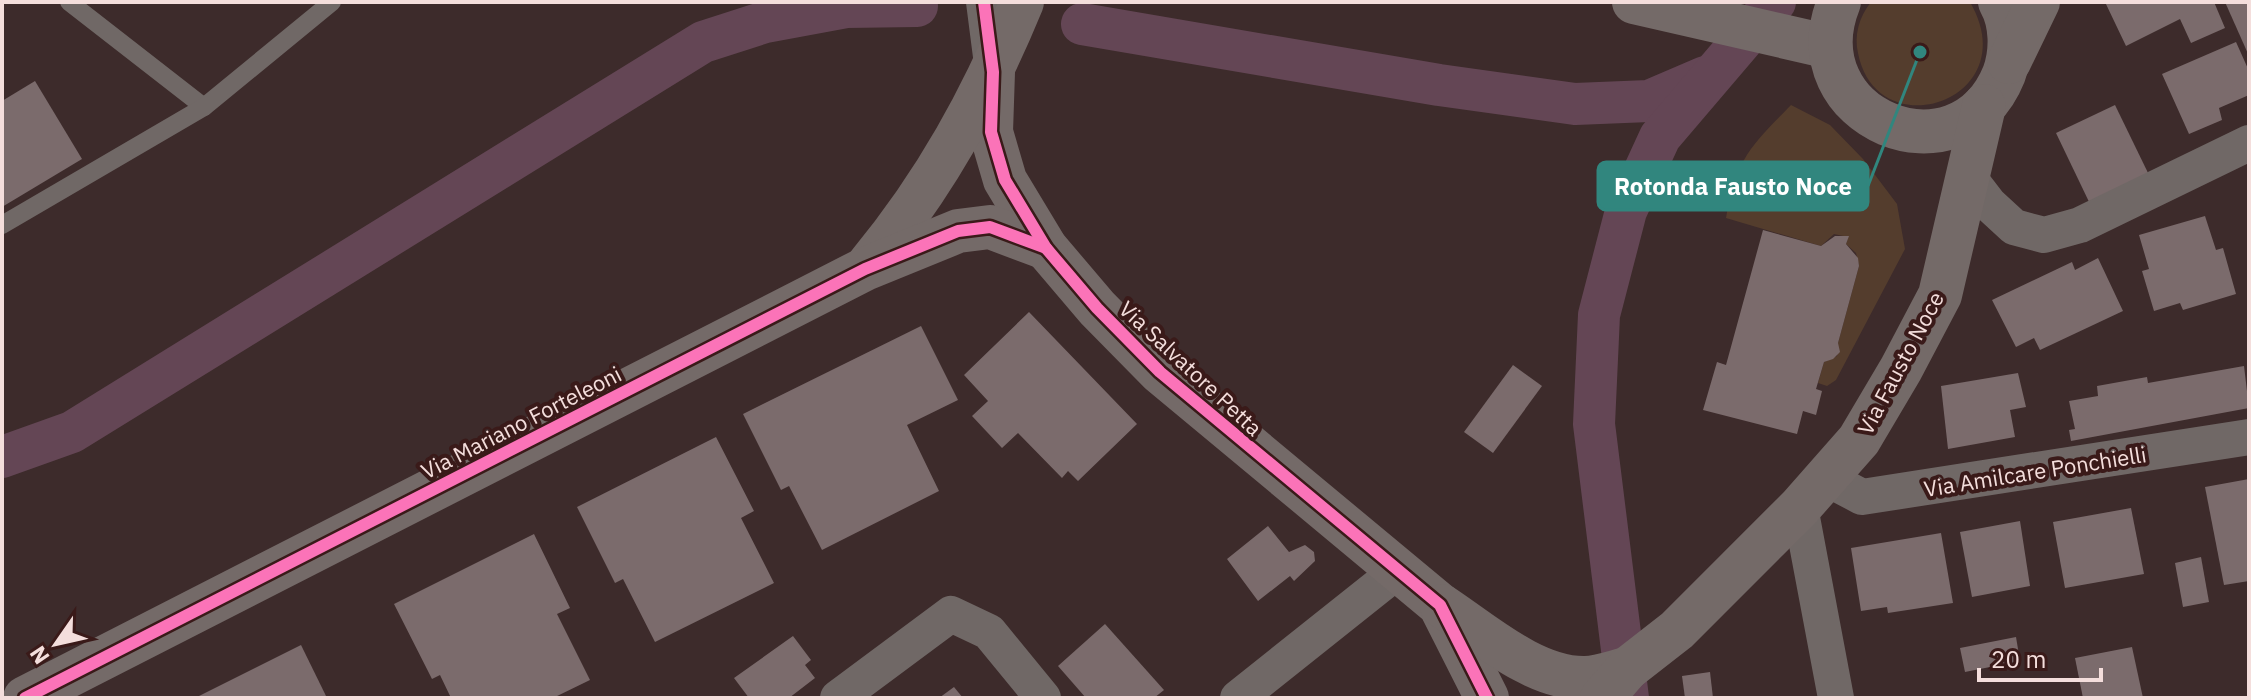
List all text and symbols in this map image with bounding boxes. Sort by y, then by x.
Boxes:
callout: Rotonda Fausto Noce [1598,162,1868,210]
text: Rotonda Fausto Noce [1614,170,1852,202]
street label: Via Fausto Noce [1850,286,1950,440]
street label: Via Salvatore Petta [1113,294,1269,442]
street label: Via Mariano Forteleoni [416,359,626,485]
street label: Via Amilcare Ponchielli [1922,439,2148,503]
north arrow [16,604,96,684]
scale bar [1979,632,2101,682]
text: N [23,641,55,670]
text: 20 m [1991,643,2046,675]

